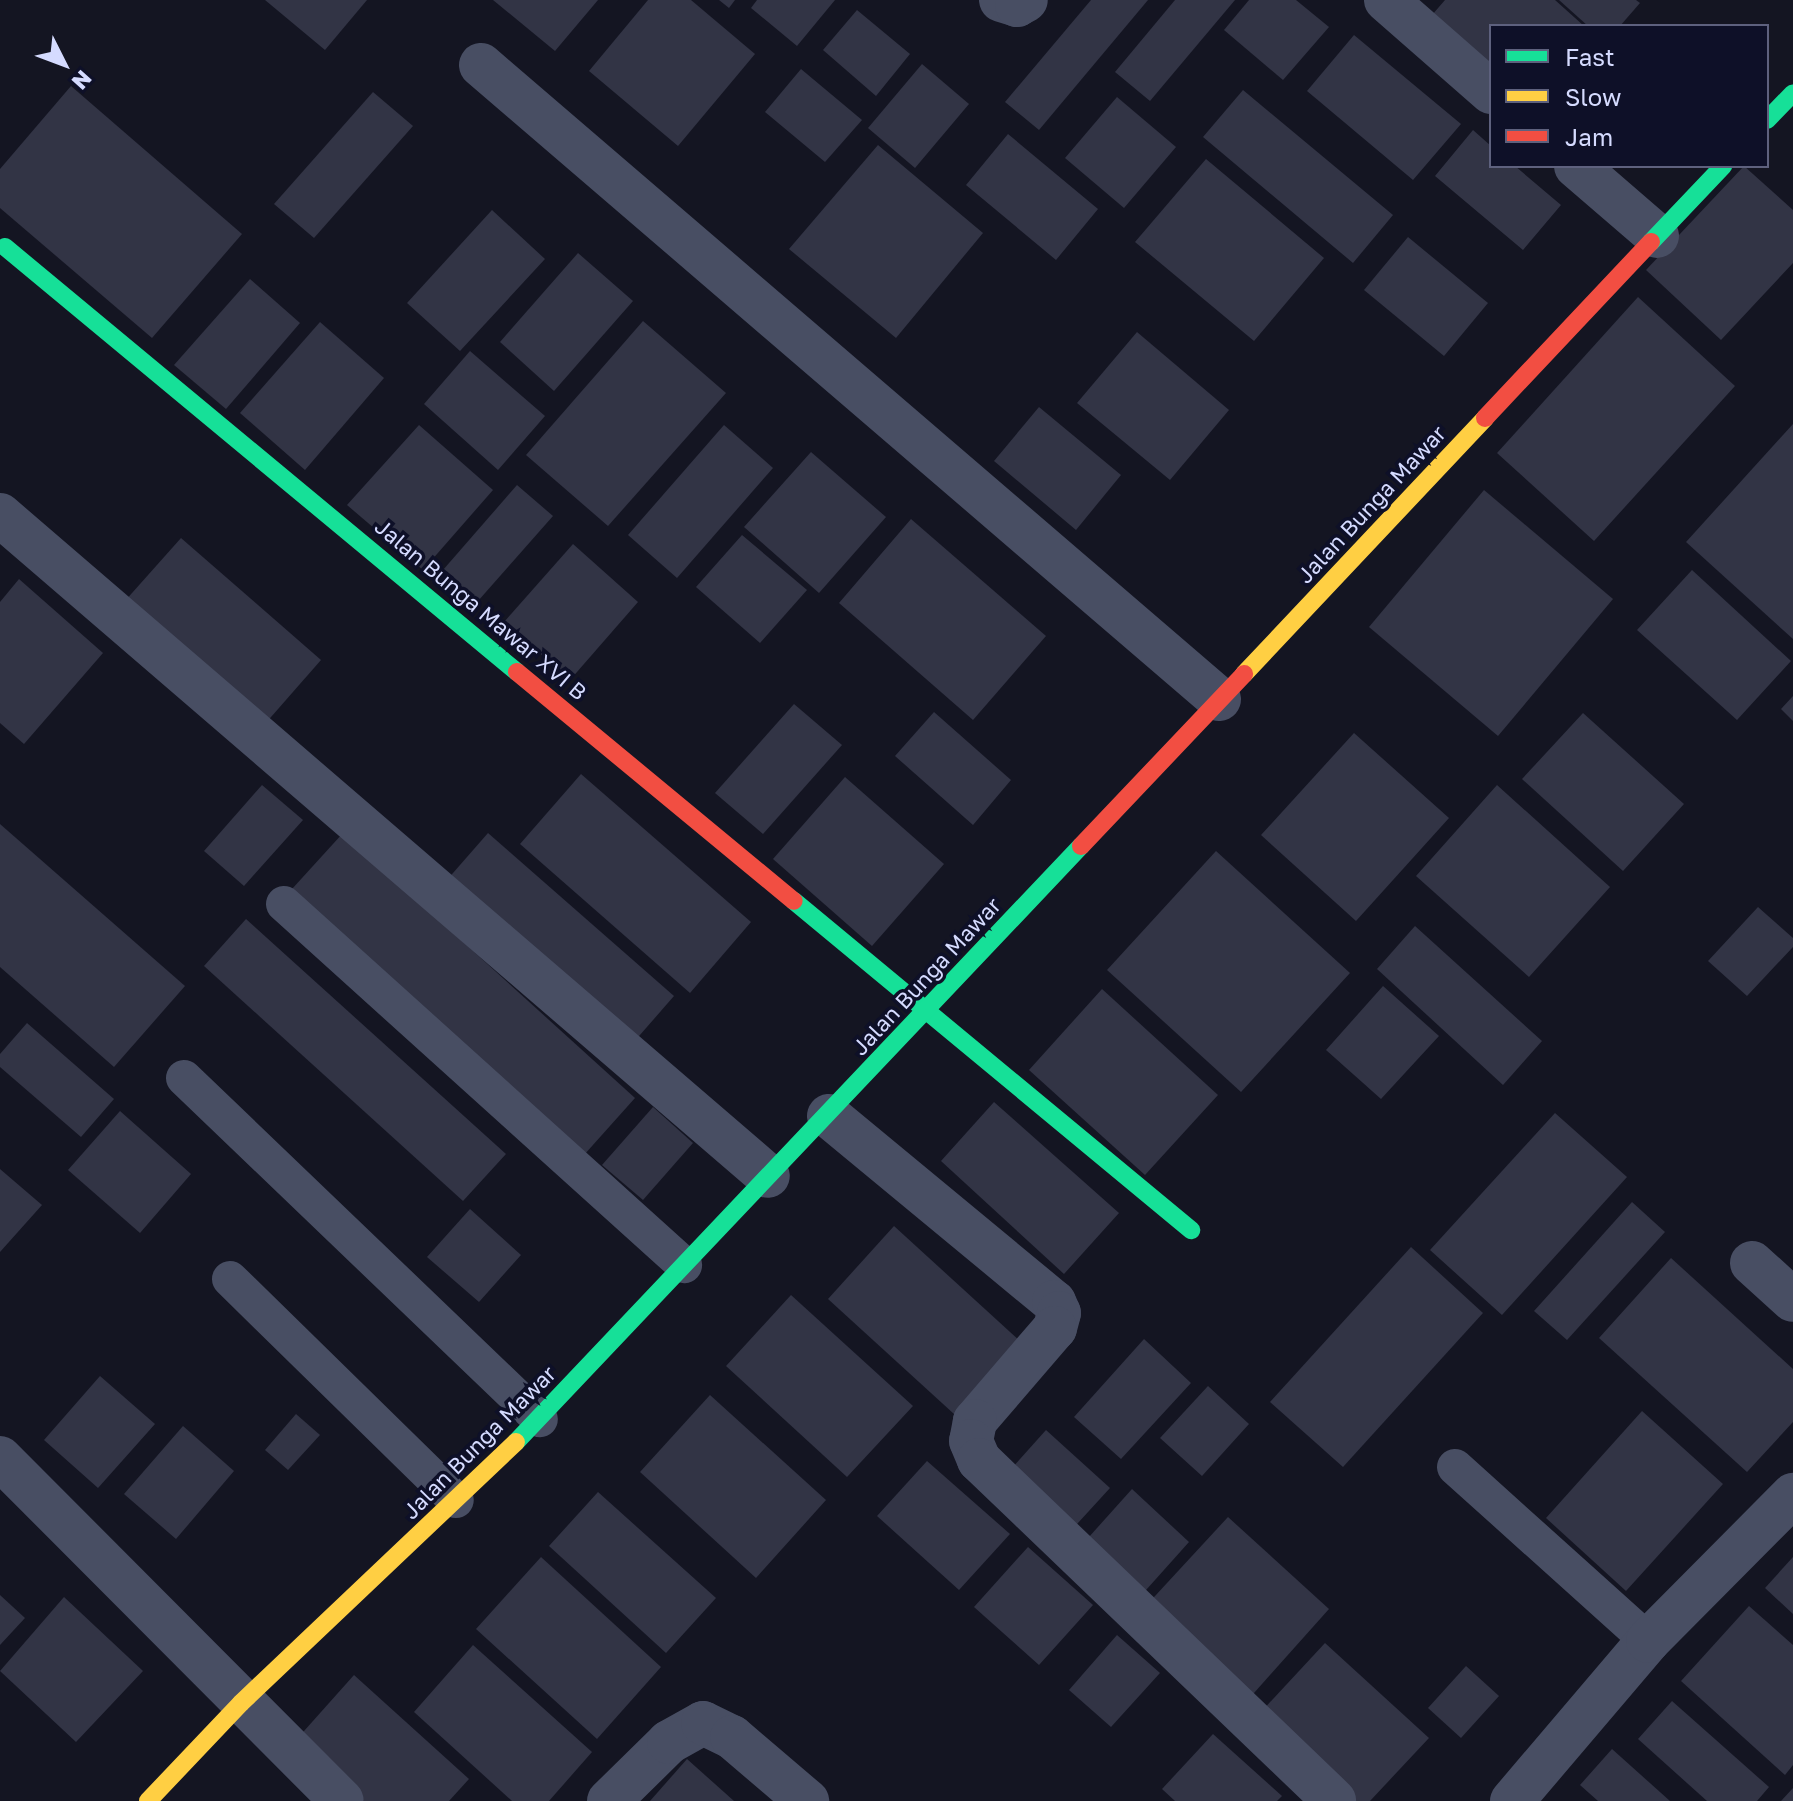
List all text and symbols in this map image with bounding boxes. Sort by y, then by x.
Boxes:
north arrow [24,24,104,104]
legend [1489,24,1769,168]
text: Fast [1565,42,1615,71]
text: N [67,65,98,96]
text: Slow [1565,82,1621,111]
text: Jam [1565,122,1613,151]
street label: Jalan Bunga Mawar [1291,420,1451,588]
street label: Jalan Bunga Mawar XVI B [370,513,592,705]
street label: Jalan Bunga Mawar [846,892,1006,1060]
street label: Jalan Bunga Mawar [397,1360,561,1524]

